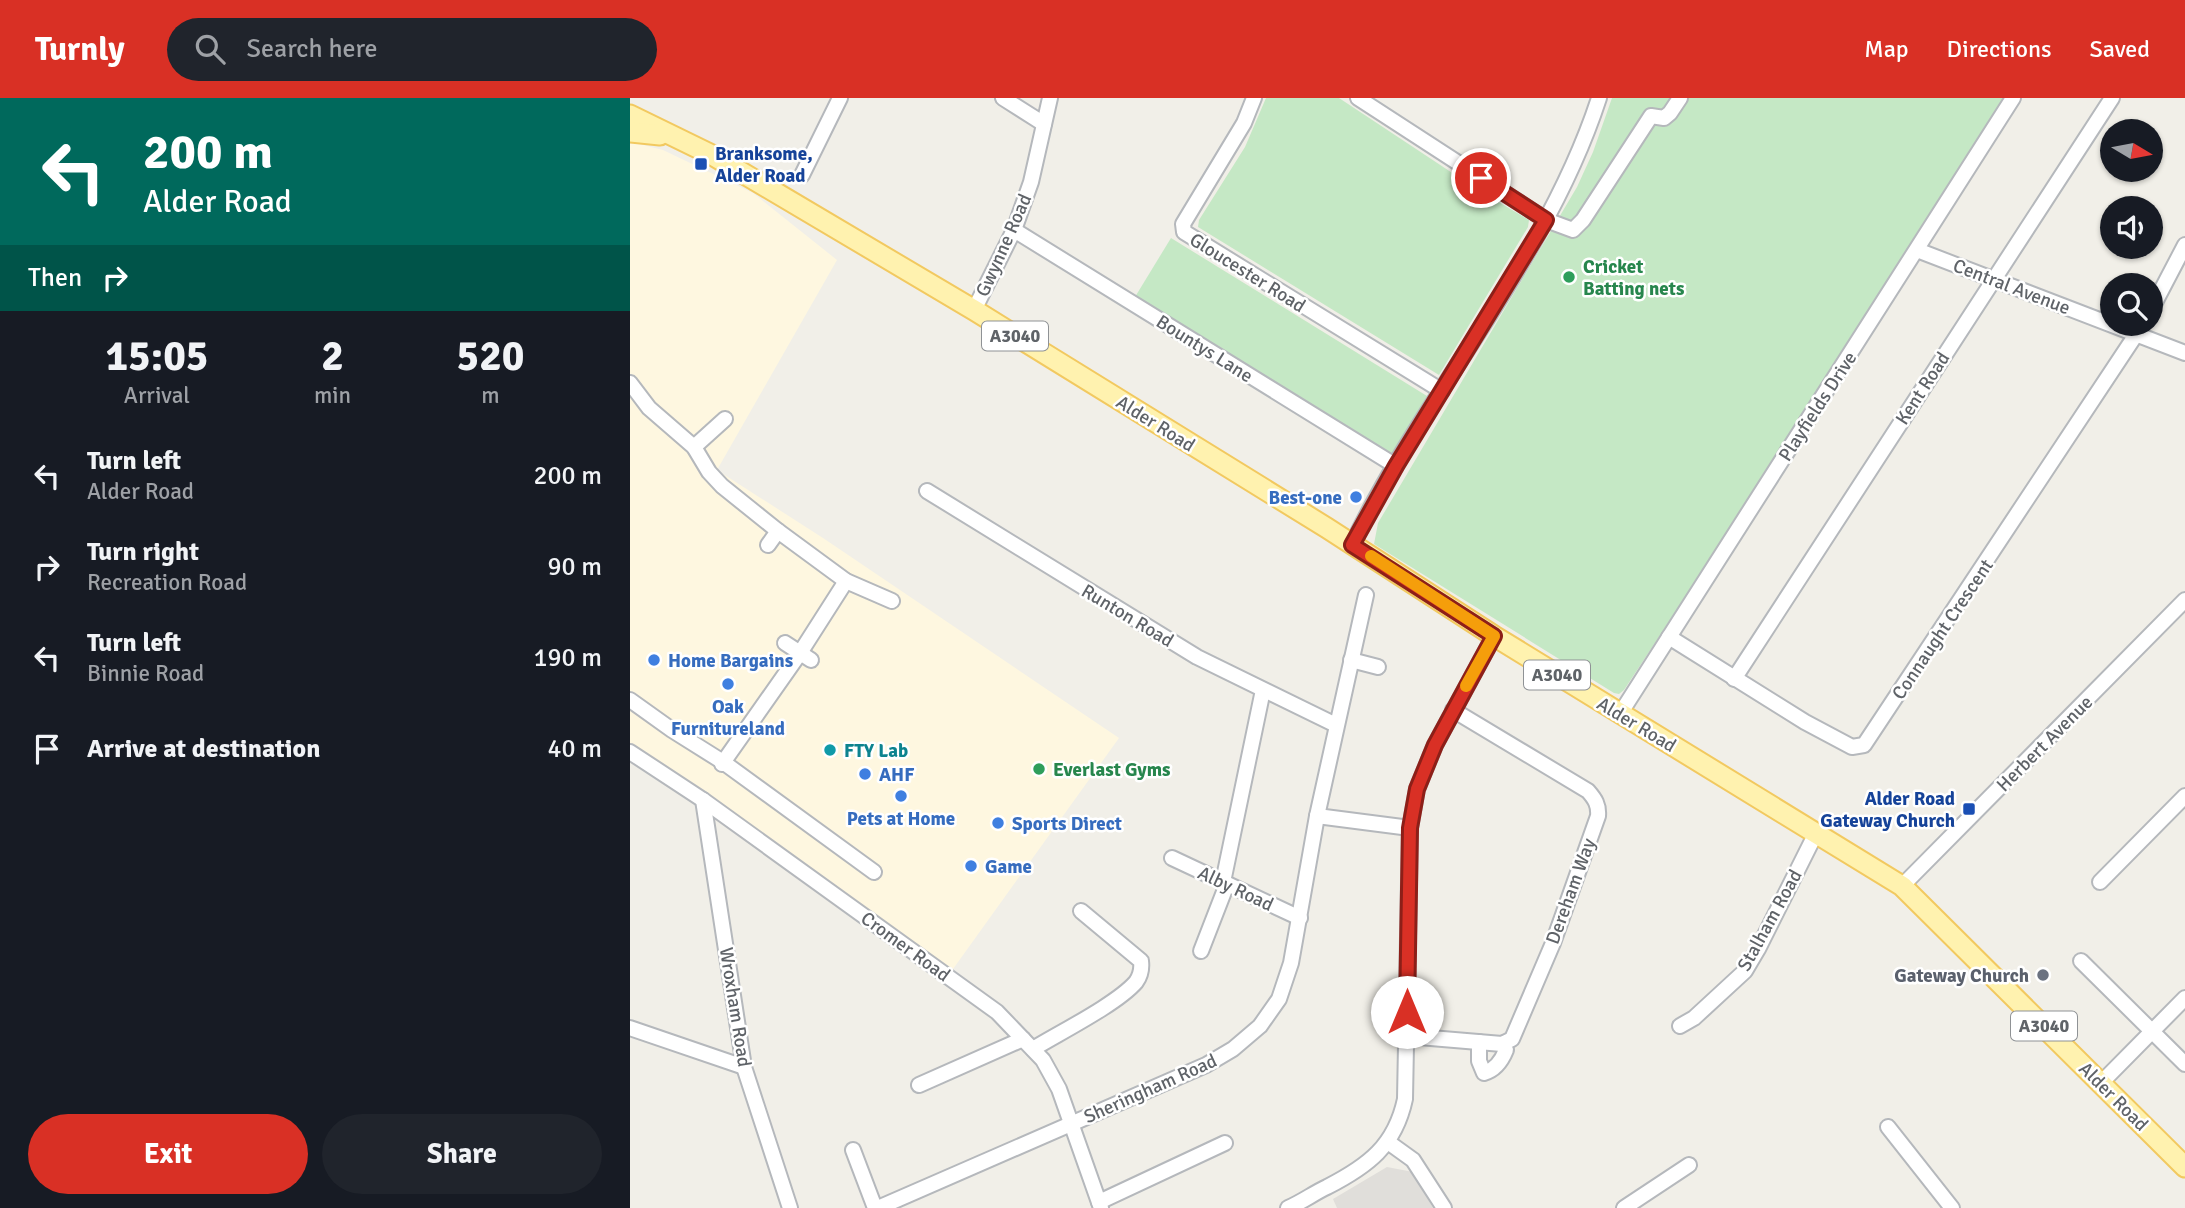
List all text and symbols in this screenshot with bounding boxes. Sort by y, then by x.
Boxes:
search box [167,18,657,81]
text: Turnly [35,29,125,70]
icon: search [191,30,229,68]
text: Search here [247,33,378,65]
text: Map [1864,34,1909,64]
text: Directions [1947,34,2052,64]
text: Saved [2090,34,2150,64]
north arrow [2100,119,2163,182]
map controls [2100,119,2163,336]
text: 200 m [143,122,273,182]
icon: left [28,126,119,217]
place label: Branksome, Alder Road [715,142,813,188]
pin [1451,148,1511,208]
marker: Branksome, Alder Road [693,156,709,172]
icon: arrive [1462,159,1500,197]
text: Alder Road [143,182,292,221]
street label: Gwynne Road [971,190,1037,300]
button: sound [2100,196,2163,259]
street label: Gloucester Road [1185,228,1310,318]
street label: Central Avenue [1950,254,2074,320]
place label: Cricket Batting nets [1583,255,1684,301]
icon: right [96,259,134,297]
text: Then [28,262,82,294]
marker: Cricket Batting nets [1561,269,1577,285]
button: search [2100,273,2163,336]
street label: Bountys Lane [1152,310,1257,388]
road number: A3040 [982,322,1048,350]
text: 15:05 [105,331,209,382]
text: 2 [321,331,344,382]
text: 520 [456,331,525,382]
street label: Playfields Drive [1773,347,1862,466]
street label: Kent Road [1890,347,1955,430]
text: Arrival [124,381,190,410]
text: min [314,381,351,410]
text: m [481,381,500,410]
street label: Alder Road [1112,390,1199,457]
text: Turn left [87,445,181,477]
icon: left [28,457,66,495]
text: 200 m [533,460,602,492]
text: Alder Road [87,477,194,506]
place label: Best-one [1268,486,1342,510]
marker: Best-one [1348,489,1364,505]
text: Turn right [87,536,199,568]
icon: right [28,548,66,586]
text: 90 m [547,551,602,583]
street label: Connaught Crescent [1887,554,1999,704]
text: Recreation Road [87,568,247,597]
street label: Runton Road [1077,579,1178,653]
text: Turn left [87,627,181,659]
icon: left [28,639,66,677]
text: 190 m [533,642,602,674]
place label: Home Bargains [668,649,793,673]
marker: Home Bargains [646,652,662,668]
text: Binnie Road [87,659,204,688]
road number: A3040 [1524,660,1590,690]
marker: Oak Furnitureland [720,676,736,692]
street label: Herbert Avenue [1991,690,2098,797]
street label: Alder Road [1592,692,1681,758]
place label: Oak Furnitureland [671,695,785,741]
icon: arrive [28,730,66,768]
text: Arrive at destination [87,733,320,765]
text: 40 m [547,733,602,765]
place label: FTY Lab [844,739,908,763]
marker: FTY Lab [822,742,838,758]
place label: Everlast Gyms [1053,758,1170,782]
marker: Everlast Gyms [1031,761,1047,777]
place label: AHF [879,763,914,787]
marker: AHF [857,766,873,782]
place label: Alder Road Gateway Church [1820,787,1955,833]
marker: Pets at Home [893,788,909,804]
marker: Alder Road Gateway Church [1961,801,1977,817]
place label: Pets at Home [847,807,955,831]
place label: Sports Direct [1012,812,1122,836]
marker: Sports Direct [990,815,1006,831]
street label: Dereham Way [1541,835,1601,948]
place label: Game [985,855,1032,879]
marker: Game [963,858,979,874]
street label: Alby Road [1194,861,1277,917]
street label: Stalham Road [1732,866,1808,975]
street label: Cromer Road [856,906,955,987]
street label: Wroxham Road [714,946,756,1069]
place label: Gateway Church [1894,964,2029,988]
marker: Gateway Church [2035,967,2051,983]
position arrow [1370,975,1444,1049]
road number: A3040 [2011,1012,2077,1041]
street label: Sheringham Road [1080,1049,1221,1129]
street label: Alder Road [2074,1057,2153,1136]
button: Exit [28,1114,308,1194]
button: Share [322,1114,602,1194]

